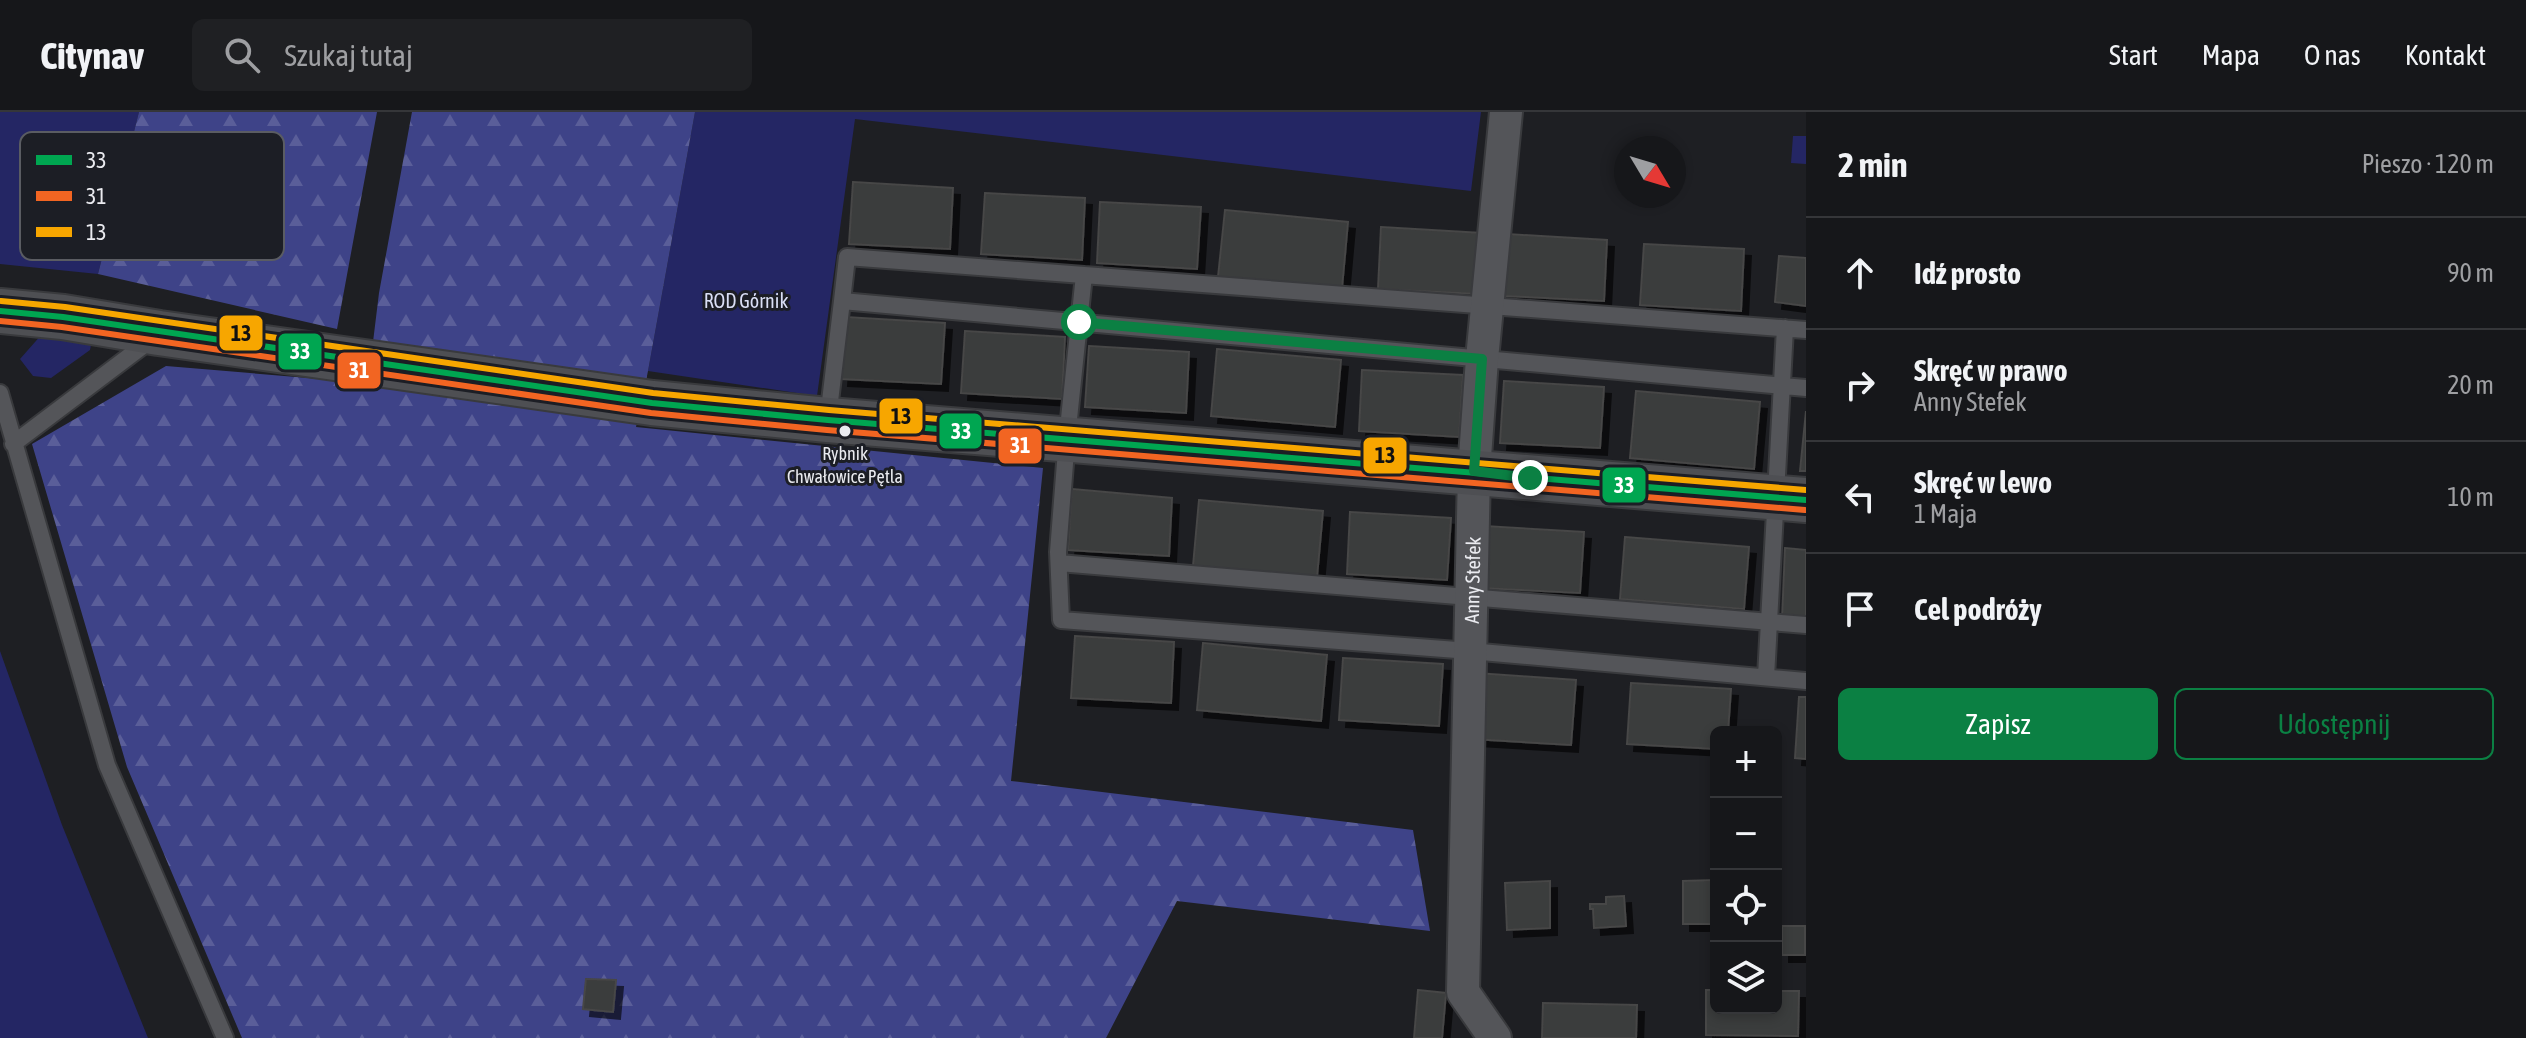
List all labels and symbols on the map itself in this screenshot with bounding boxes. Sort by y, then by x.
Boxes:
legend [20,132,284,260]
north arrow [1614,136,1686,208]
text: 33 [86,147,107,173]
text: 31 [86,183,107,209]
text: 13 [86,219,107,245]
park label: ROD Górnik [704,289,788,312]
route start [1061,304,1097,340]
line badge: 13 [218,314,264,352]
text: 13 [231,320,251,346]
line badge: 33 [277,332,323,371]
text: 33 [290,338,310,364]
line badge: 31 [336,351,382,390]
text: 31 [349,357,369,383]
line badge: 13 [878,397,924,435]
text: 13 [891,403,911,429]
line badge: 33 [938,412,983,450]
text: 33 [951,418,971,444]
marker: Rybnik Chwałowice Pętla [837,423,853,439]
line badge: 31 [997,427,1043,465]
text: 31 [1010,432,1030,458]
line badge: 13 [1362,436,1408,475]
text: 13 [1375,442,1395,468]
place label: Rybnik Chwałowice Pętla [787,443,903,487]
route end [1512,460,1548,496]
line badge: 33 [1601,466,1647,504]
text: 33 [1614,472,1634,498]
street label: Anny Stefek [1459,536,1484,624]

